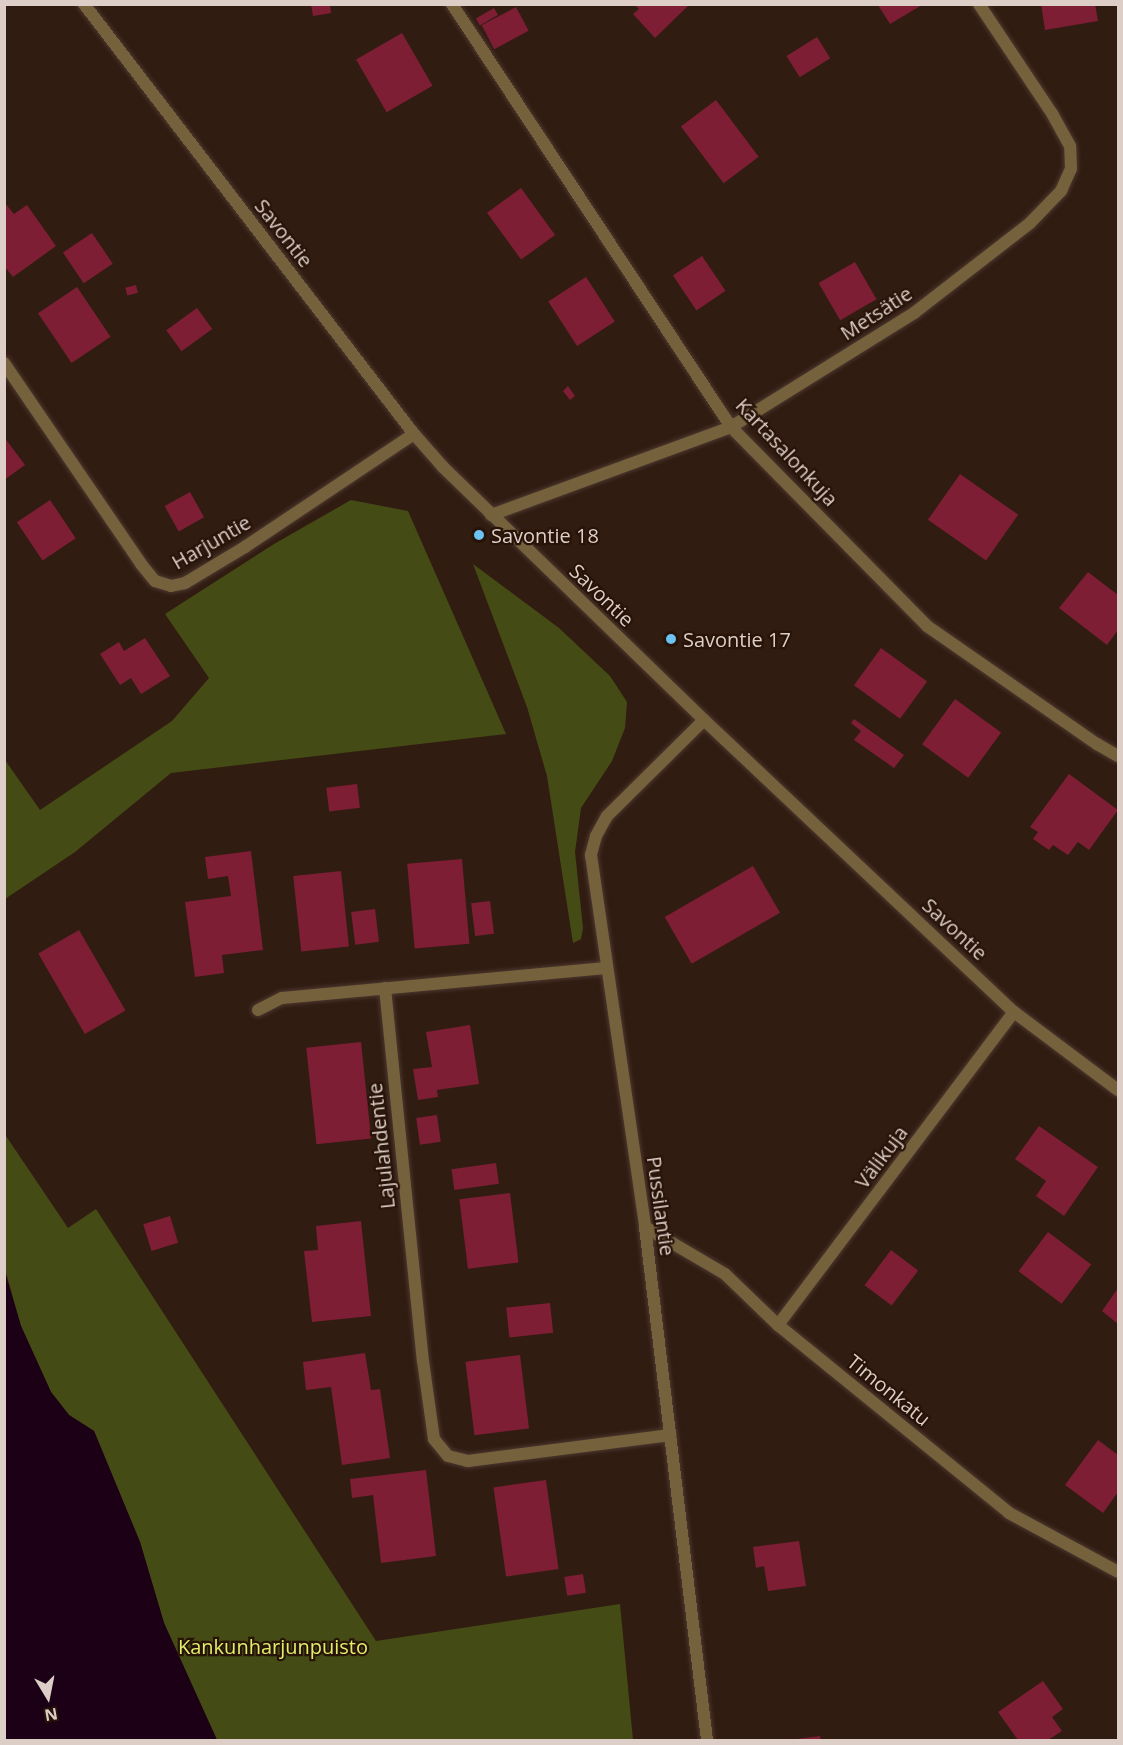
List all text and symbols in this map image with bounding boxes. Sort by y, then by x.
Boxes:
street label: Savontie [250,194,318,272]
street label: Metsätie [836,281,916,345]
street label: Kartasalonkuja [731,393,843,511]
street label: Harjuntie [167,510,255,574]
place label: Savontie 18 [491,523,599,547]
marker: Savontie 18 [472,528,486,542]
street label: Savontie [565,559,639,631]
place label: Savontie 17 [683,627,791,651]
marker: Savontie 17 [664,632,678,646]
street label: Savontie [918,893,992,965]
street label: Lajulahdentie [362,1082,400,1210]
street label: Välikuja [850,1121,912,1193]
street label: Pussilantie [642,1155,680,1257]
street label: Timonkatu [843,1349,935,1431]
park label: Kankunharjunpuisto [178,1634,368,1658]
north arrow [18,1667,78,1727]
text: N [43,1703,59,1727]

